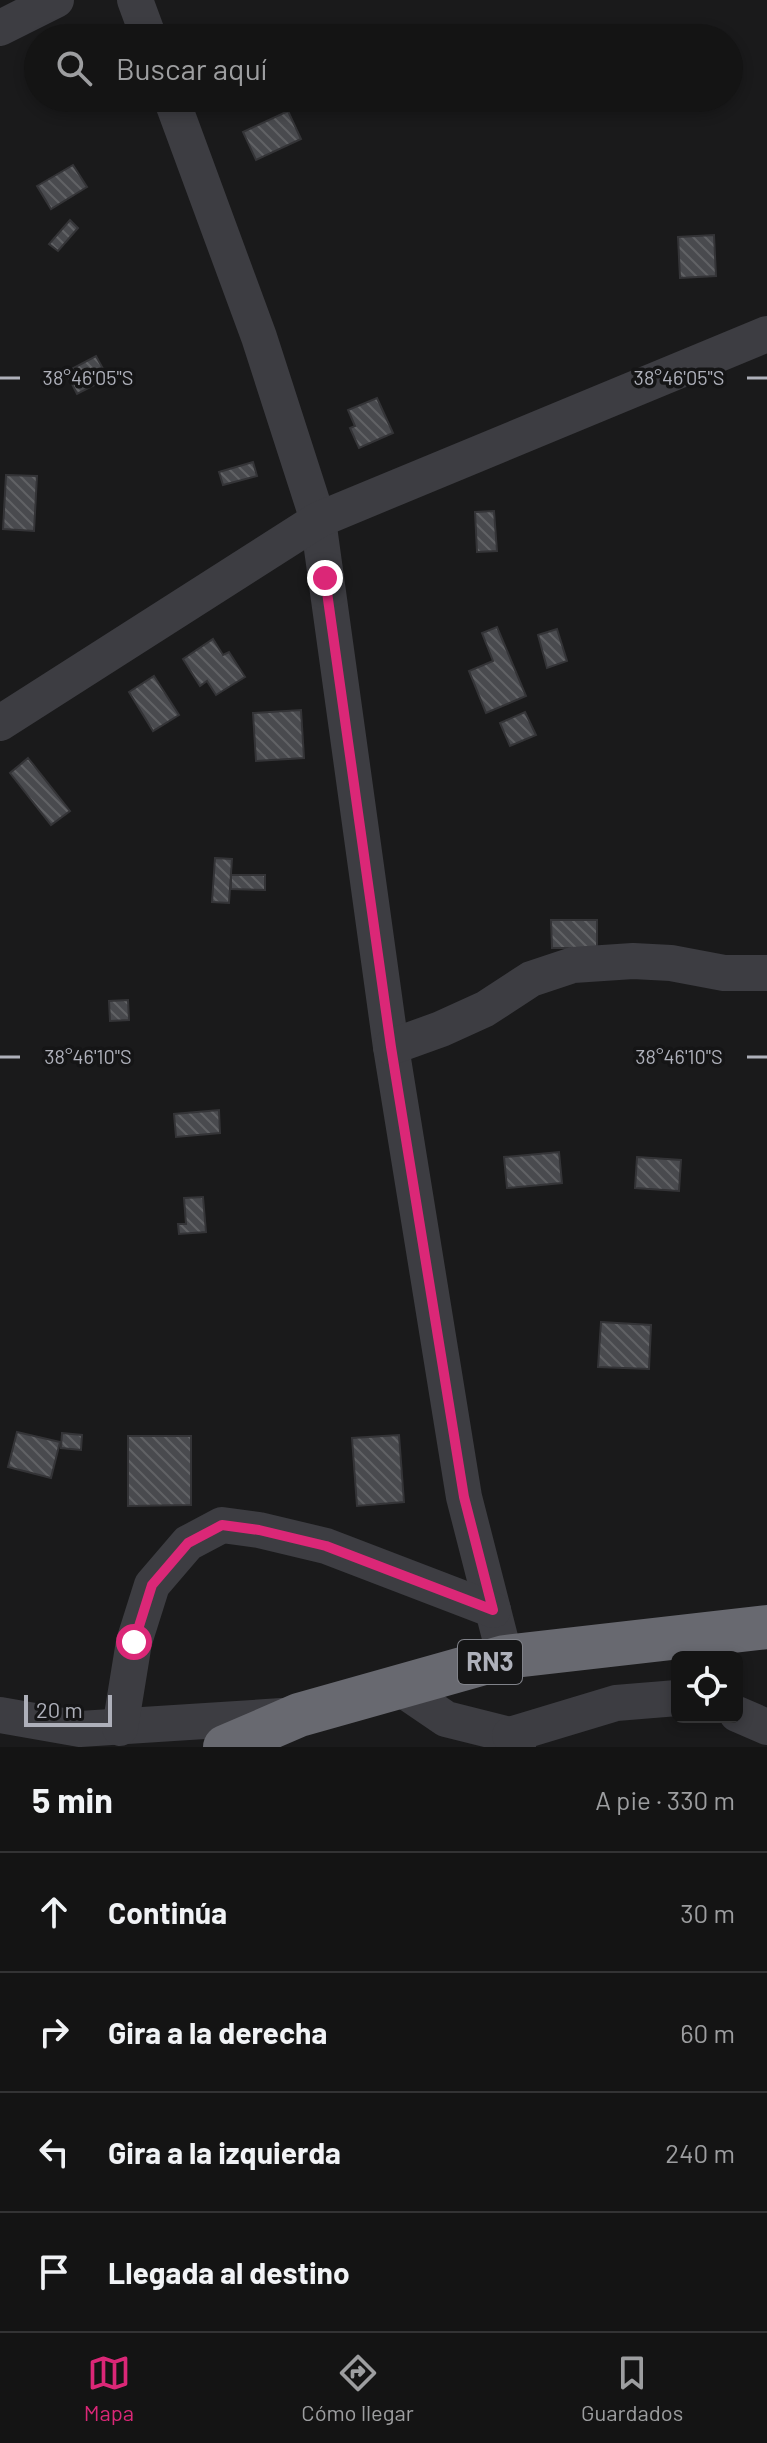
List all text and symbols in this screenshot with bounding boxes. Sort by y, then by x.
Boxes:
search box [24,24,743,112]
icon: search [52,46,96,90]
text: Buscar aquí [116,50,267,86]
text: 38°46'05"S [43,365,133,389]
text: 38°46'05"S [634,365,724,389]
route end [307,560,343,596]
text: 38°46'10"S [44,1044,132,1068]
text: 38°46'10"S [635,1044,723,1068]
route start [116,1624,152,1660]
road number: RN3 [458,1640,522,1684]
map controls [671,1651,743,1723]
button: locate [671,1651,743,1723]
scale bar [24,1691,112,1727]
text: 20 m [36,1696,83,1722]
text: 5 min [32,1779,113,1820]
text: A pie · 330 m [595,1784,735,1815]
icon: ahead [32,1890,76,1934]
text: Continúa [108,1894,227,1930]
text: 30 m [680,1897,735,1928]
icon: right [32,2010,76,2054]
text: Gira a la derecha [108,2014,327,2050]
text: 60 m [680,2017,735,2048]
icon: left [32,2130,76,2174]
text: Gira a la izquierda [108,2134,341,2170]
text: 240 m [665,2137,735,2168]
icon: arrive [32,2250,76,2294]
text: Llegada al destino [108,2254,350,2290]
tab: Mapa [84,2351,134,2425]
tab: Cómo llegar [301,2351,414,2425]
tab: Guardados [581,2351,683,2425]

